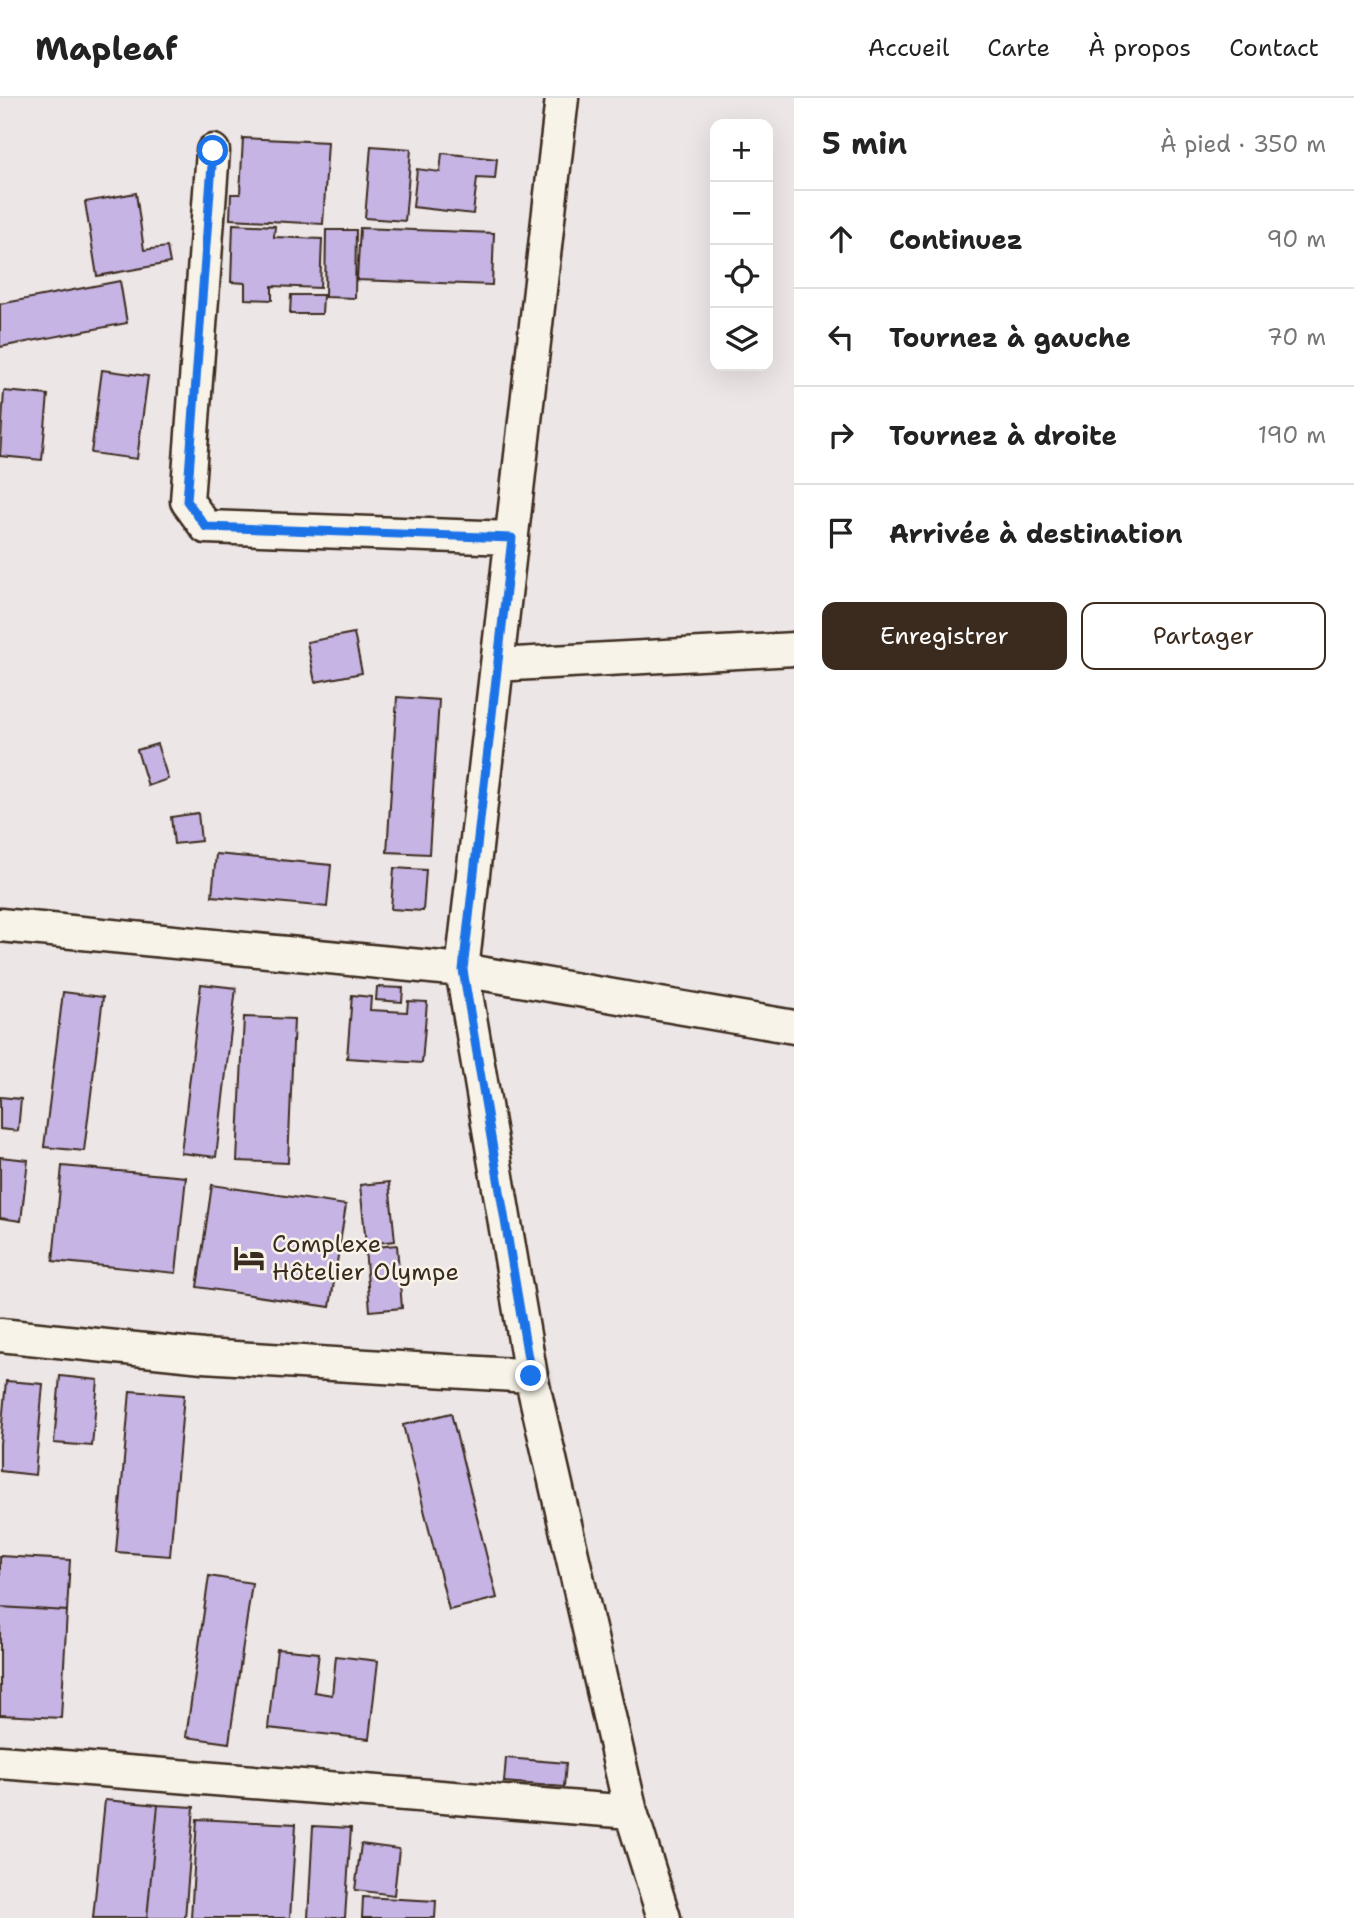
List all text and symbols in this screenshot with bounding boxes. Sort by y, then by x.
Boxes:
text: Mapleaf [35,26,178,71]
text: Accueil [868,32,949,64]
text: Carte [987,32,1050,64]
text: À propos [1088,32,1191,64]
text: Contact [1229,32,1319,64]
map controls [710,119,773,371]
button: + [710,119,773,182]
text: 5 min [822,123,907,164]
text: À pied · 350 m [1160,129,1326,159]
route start [197,135,228,166]
button: − [710,182,773,245]
icon: ahead [822,220,860,258]
text: Continuez [889,222,1023,257]
text: 90 m [1266,224,1326,254]
button: locate [710,245,773,308]
button: layers [710,308,773,371]
icon: left [822,318,860,356]
text: Tournez à gauche [889,320,1131,355]
text: 70 m [1267,322,1326,352]
icon: right [822,416,860,454]
text: Tournez à droite [889,418,1117,453]
text: 190 m [1258,420,1326,450]
icon: arrive [822,514,860,552]
text: Arrivée à destination [889,516,1183,551]
button: Enregistrer [822,602,1067,670]
button: Partager [1081,602,1326,670]
place label: Complexe Hôtelier Olympe [272,1228,459,1288]
hotel icon: Complexe Hôtelier Olympe [232,1241,266,1275]
route end [515,1360,546,1391]

